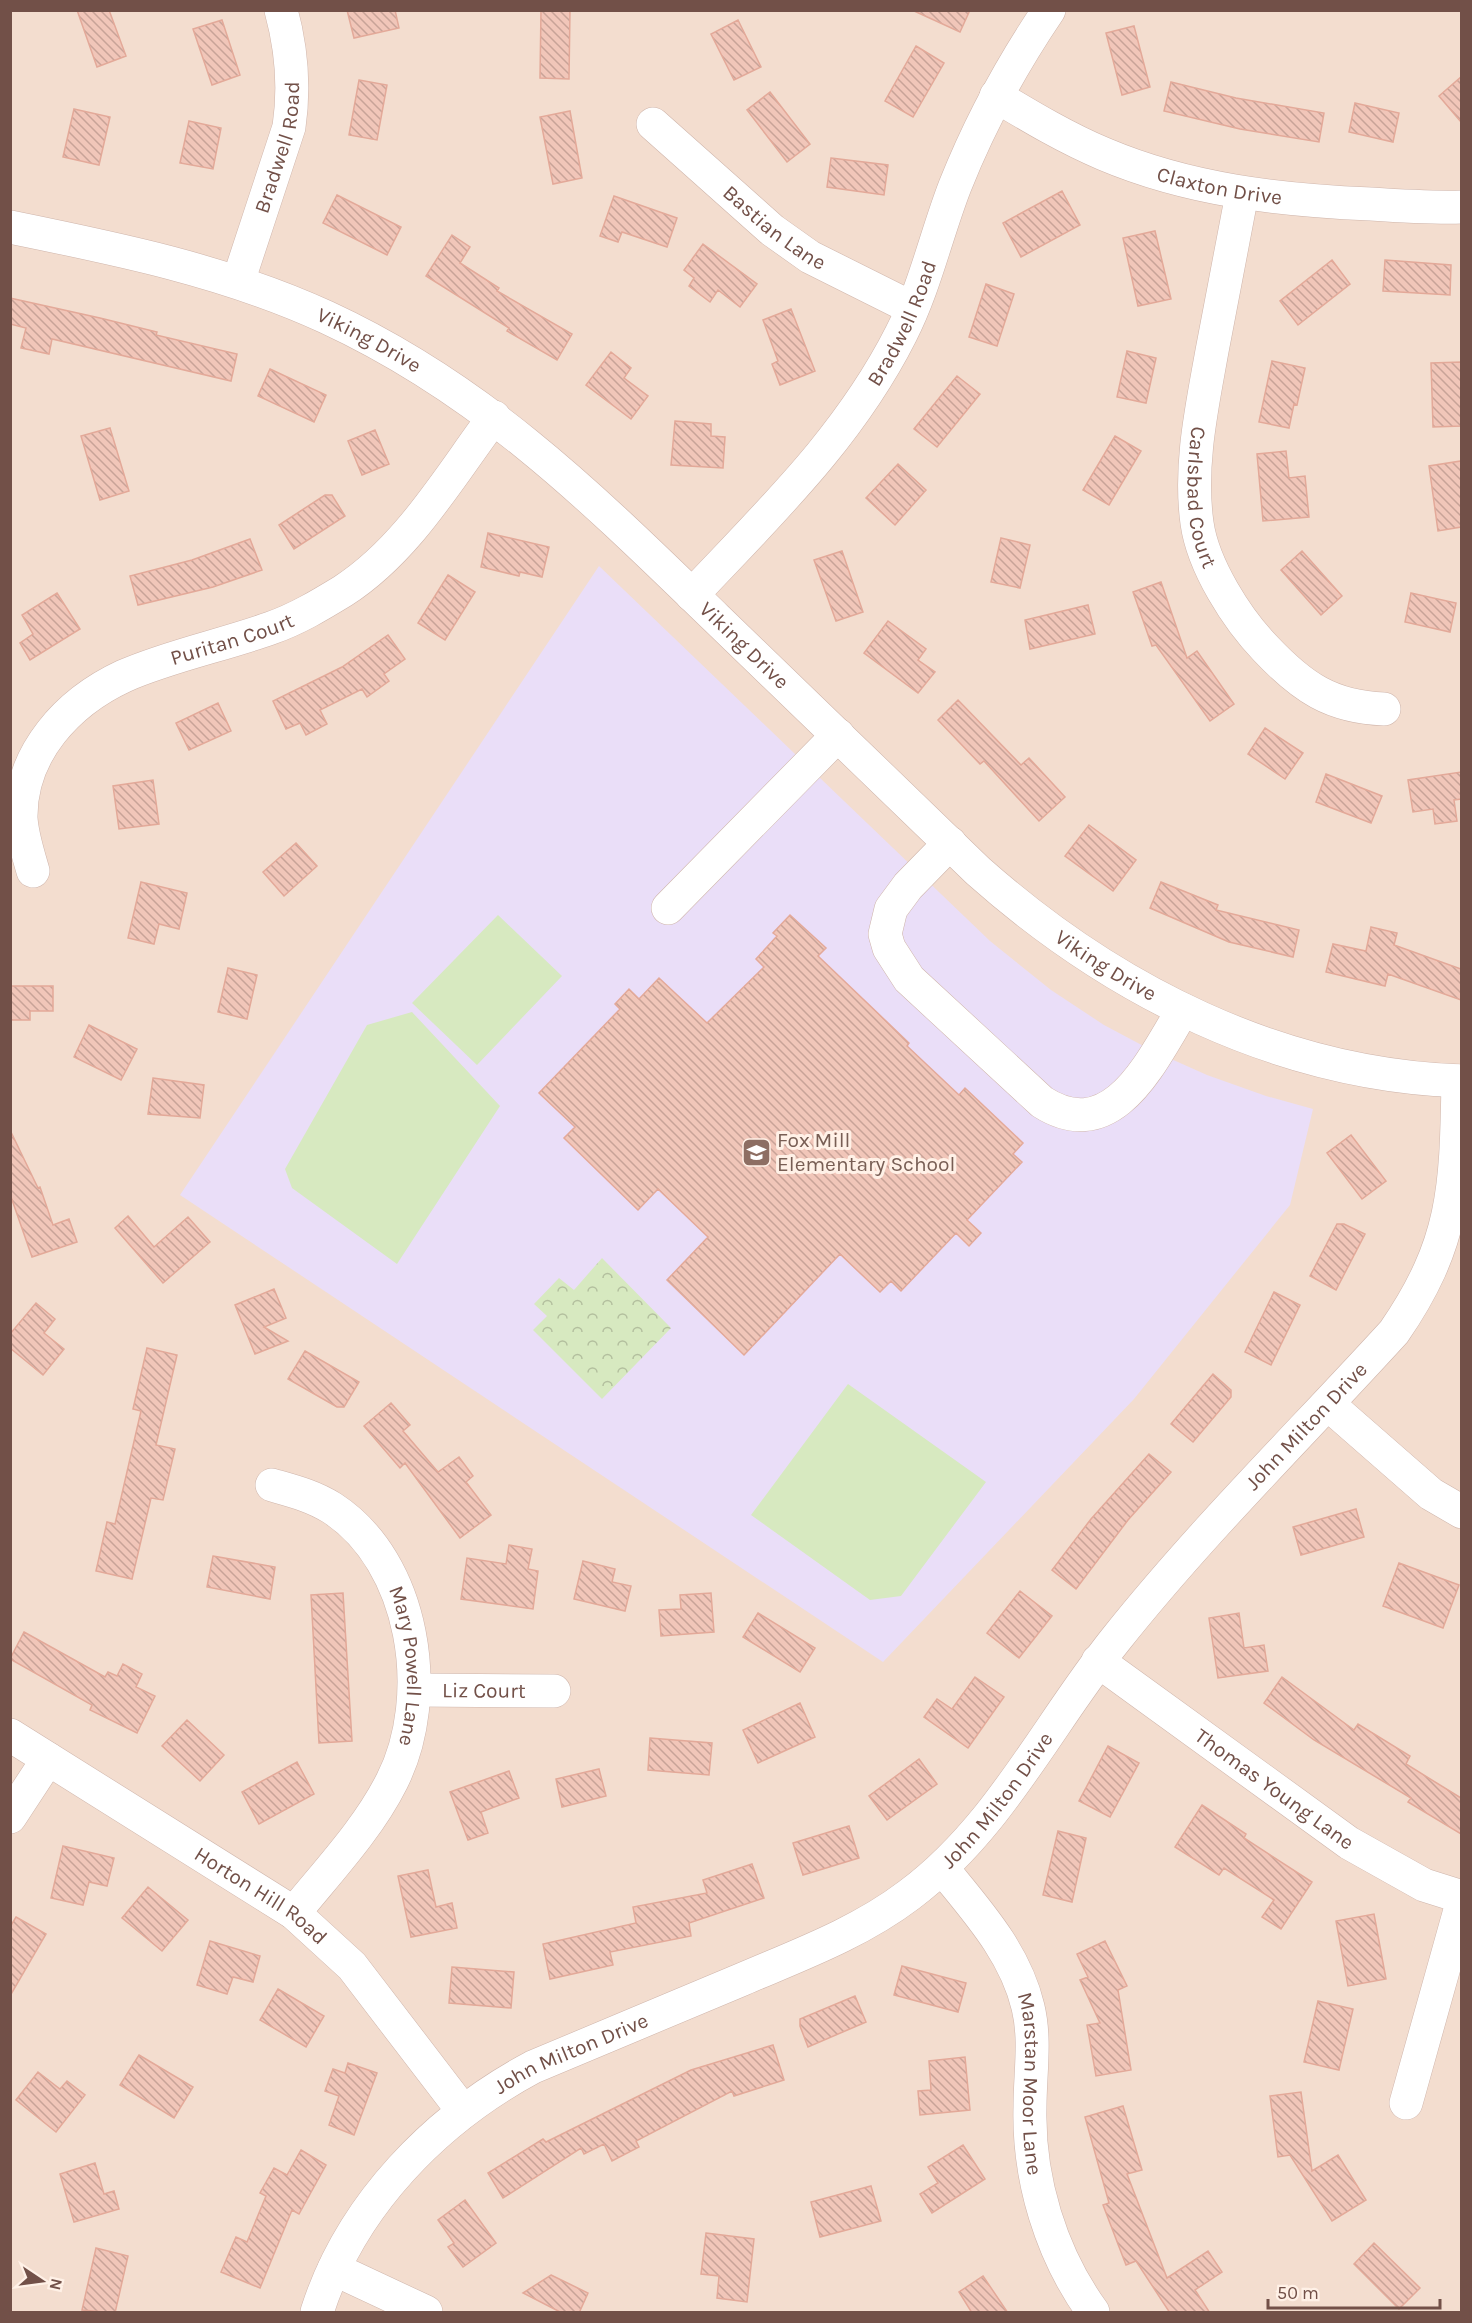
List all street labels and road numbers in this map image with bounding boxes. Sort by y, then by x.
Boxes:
street label: Bradwell Road [249,81,304,216]
street label: Claxton Drive [1154,162,1283,209]
street label: Bastian Lane [718,180,830,275]
street label: Bradwell Road [862,258,941,390]
street label: Viking Drive [313,302,426,378]
street label: Carlsbad Court [1182,425,1222,572]
street label: Viking Drive [695,597,794,694]
street label: Puritan Court [167,608,298,670]
street label: Viking Drive [1050,925,1161,1006]
street label: John Milton Drive [1240,1357,1372,1495]
street label: Mary Powell Lane [384,1582,426,1749]
street label: Liz Court [442,1678,526,1703]
street label: Thomas Young Lane [1190,1723,1359,1855]
street label: John Milton Drive [936,1728,1058,1873]
street label: Horton Hill Road [190,1842,332,1949]
street label: Marstan Moor Lane [1013,1990,1047,2177]
street label: John Milton Drive [490,2008,652,2099]

